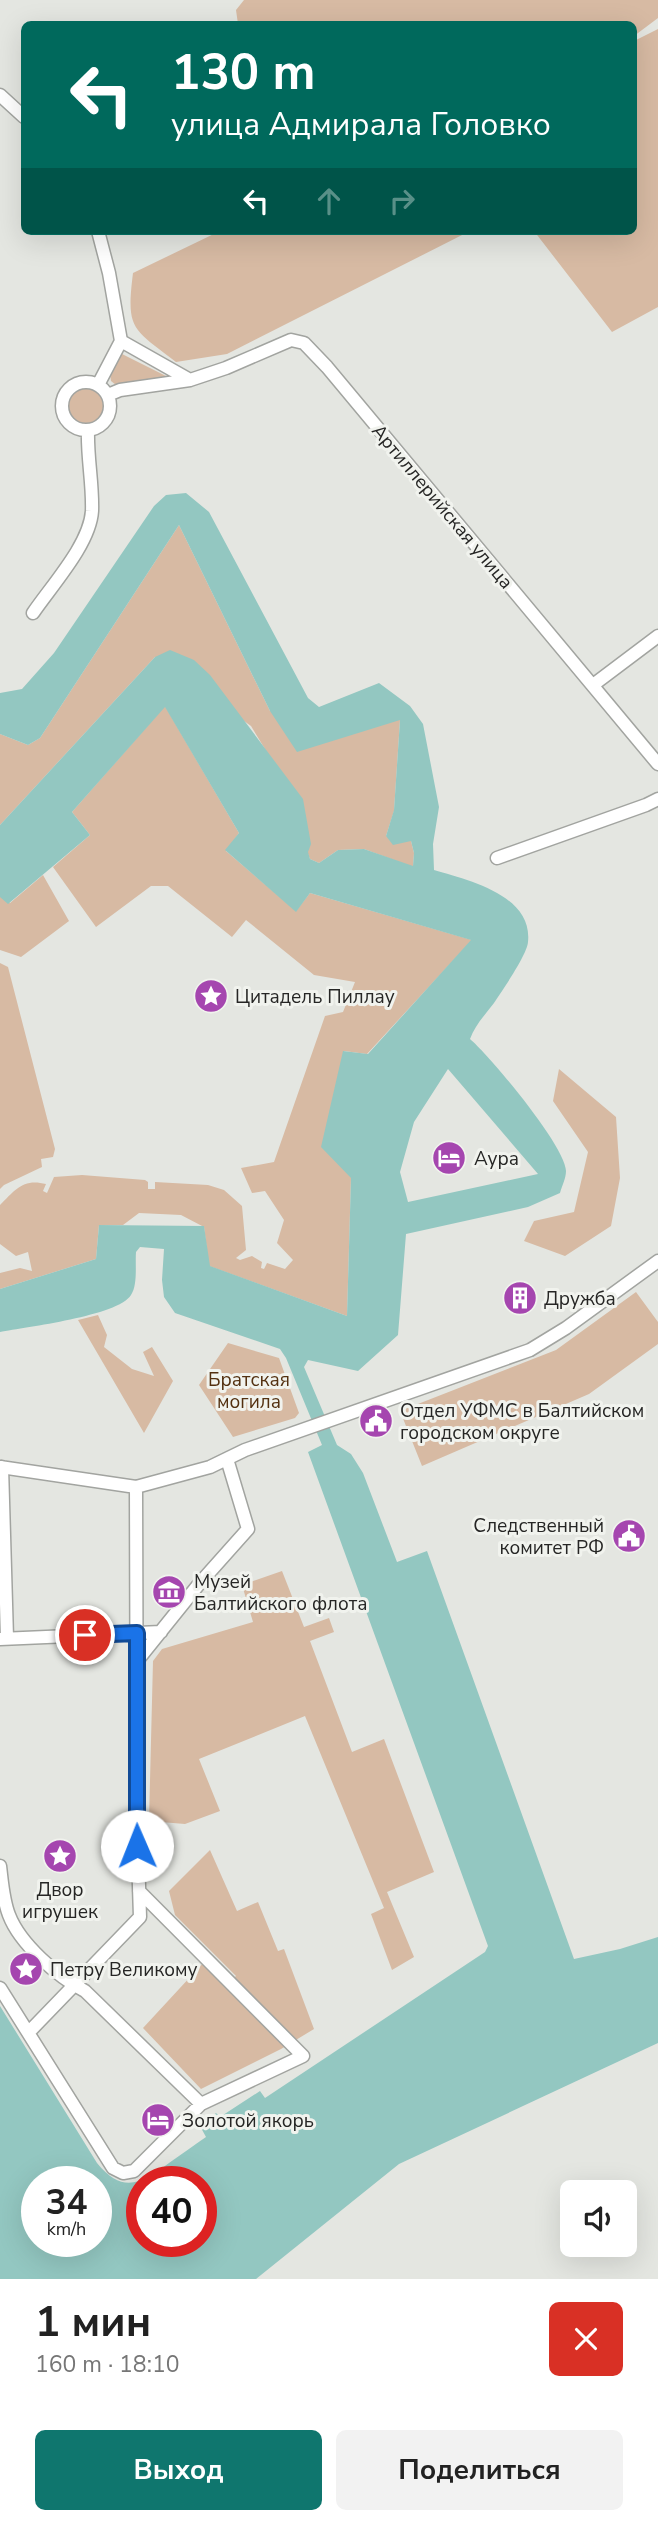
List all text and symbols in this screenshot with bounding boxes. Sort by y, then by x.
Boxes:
text: 130 m [171,39,315,106]
icon: left [56,49,147,140]
text: улица Адмирала Головко [171,103,551,146]
icon: left [237,182,275,220]
icon: ahead [310,182,348,220]
icon: right [383,182,421,220]
street label: Артиллерийская улица [366,419,519,595]
place icon: Цитадель Пиллау [192,977,230,1015]
place label: Цитадель Пиллау [235,984,395,1010]
hotel icon: Аура [430,1139,468,1177]
place label: Аура [474,1146,519,1172]
building icon: Дружба [501,1279,539,1317]
place label: Дружба [544,1286,616,1312]
park label: Братская могила [208,1367,290,1415]
place label: Отдел УФМС в Балтийском городском округе [400,1398,644,1446]
public building icon: Отдел УФМС в Балтийском городском округе [357,1402,395,1440]
place label: Следственный комитет РФ [473,1513,604,1561]
public building icon: Следственный комитет РФ [610,1517,648,1555]
place label: Музей Балтийского флота [194,1569,367,1617]
museum icon: Музей Балтийского флота [150,1573,188,1611]
pin [55,1605,115,1665]
icon: arrive [66,1616,104,1654]
position arrow [100,1809,174,1883]
place icon: Двор игрушек [41,1837,79,1875]
place label: Двор игрушек [22,1877,98,1925]
place icon: Петру Великому [7,1950,45,1988]
place label: Петру Великому [50,1957,197,1983]
hotel icon: Золотой якорь [139,2101,177,2139]
place label: Золотой якорь [182,2108,314,2134]
speed limit sign: 40 [126,2166,217,2257]
text: 34 [45,2179,88,2226]
map controls [560,2180,637,2257]
button: sound [560,2180,637,2257]
text: km/h [47,2217,86,2241]
text: 1 мин [35,2294,151,2351]
button: close [549,2302,623,2376]
text: 160 m · 18:10 [35,2349,180,2380]
button: Выход [35,2430,322,2510]
button: Поделиться [336,2430,623,2510]

